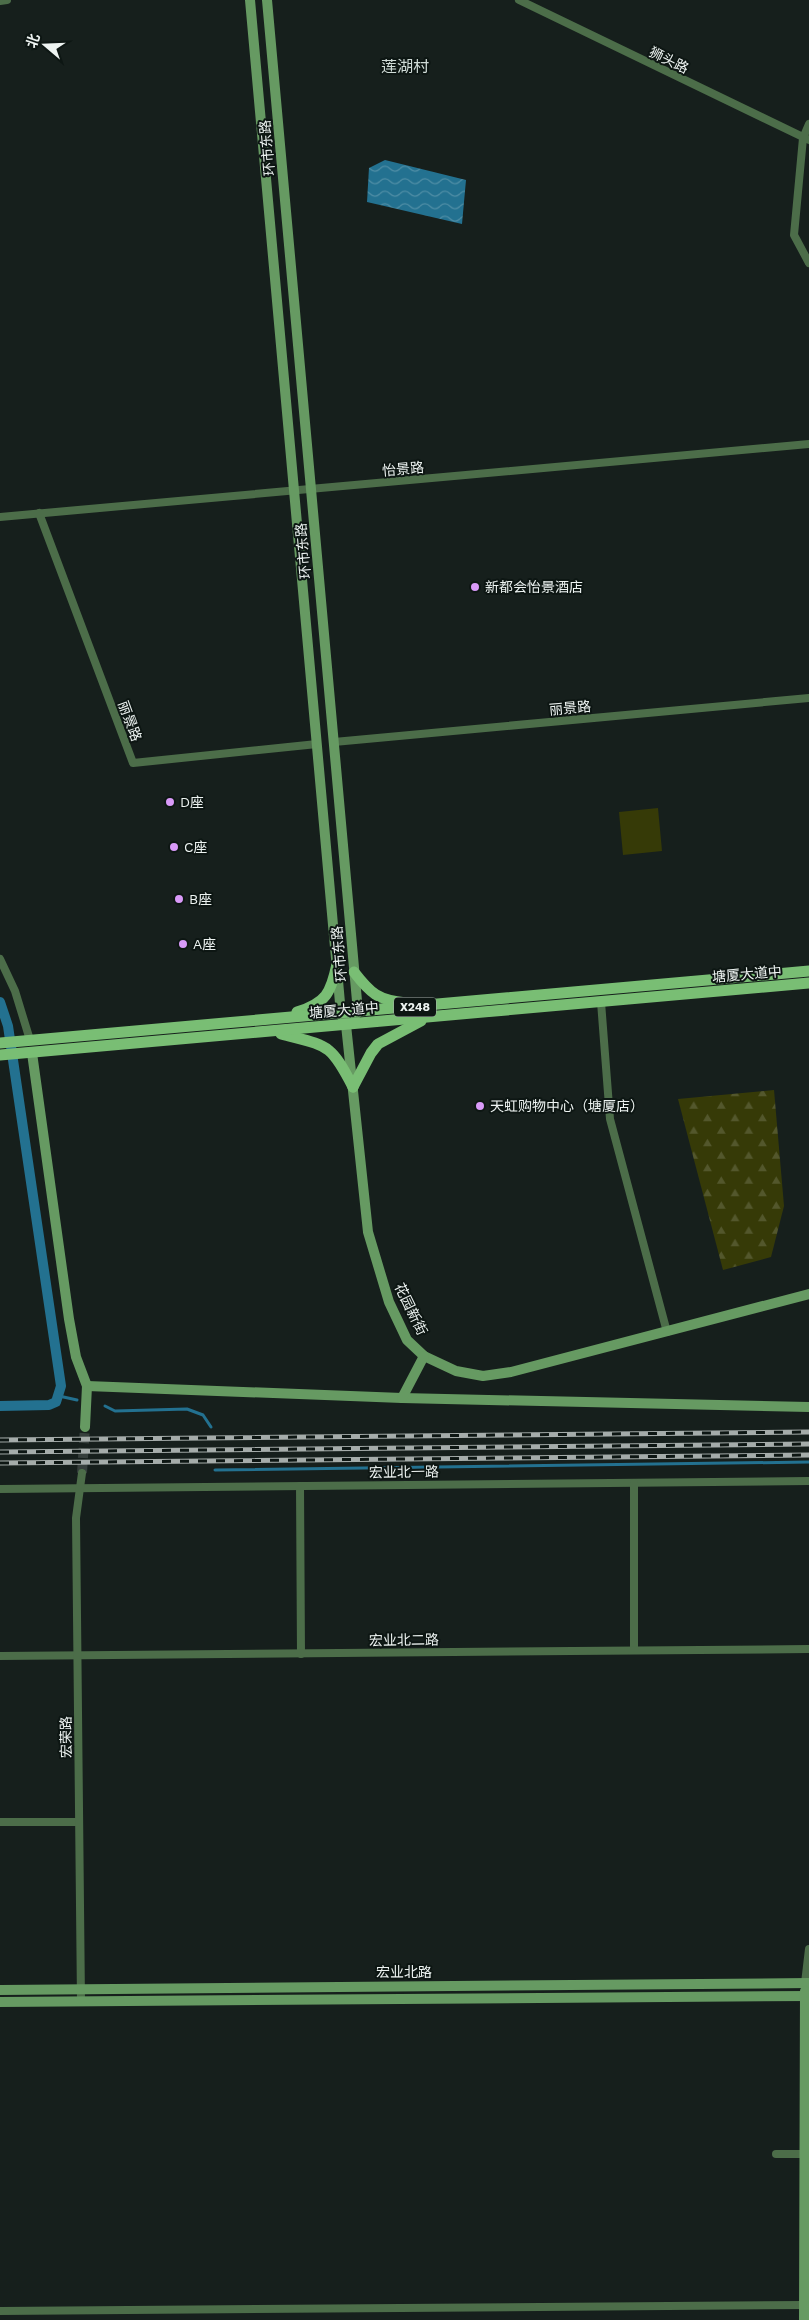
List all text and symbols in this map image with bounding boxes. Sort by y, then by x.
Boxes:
north arrow [20,20,70,70]
text: 北 [23,32,43,50]
street label: 狮头路 [647,44,691,76]
district label: 莲湖村 [381,57,429,76]
street label: 环市东路 [257,119,277,177]
street label: 怡景路 [381,459,425,479]
street label: 环市东路 [293,522,313,580]
place label: 新都会怡景酒店 [485,579,583,595]
marker: 新都会怡景酒店 [469,581,481,593]
street label: 丽景路 [548,698,592,718]
street label: 丽景路 [115,699,145,743]
place label: D座 [180,794,204,810]
marker: D座 [164,796,176,808]
place label: C座 [184,839,208,855]
marker: C座 [168,841,180,853]
place label: B座 [189,891,212,907]
marker: B座 [173,893,185,905]
street label: 环市东路 [329,925,349,983]
place label: A座 [193,936,216,952]
marker: A座 [177,938,189,950]
street label: 塘厦大道中 [711,963,783,985]
road number: X248 [394,998,436,1016]
street label: 塘厦大道中 [308,999,380,1021]
place label: 天虹购物中心（塘厦店） [490,1098,644,1114]
marker: 天虹购物中心（塘厦店） [474,1100,486,1112]
street label: 花园新街 [392,1280,430,1338]
street label: 宏业北一路 [369,1463,439,1481]
street label: 宏业北二路 [369,1631,439,1649]
street label: 宏荣路 [58,1716,74,1758]
street label: 宏业北路 [376,1964,432,1980]

